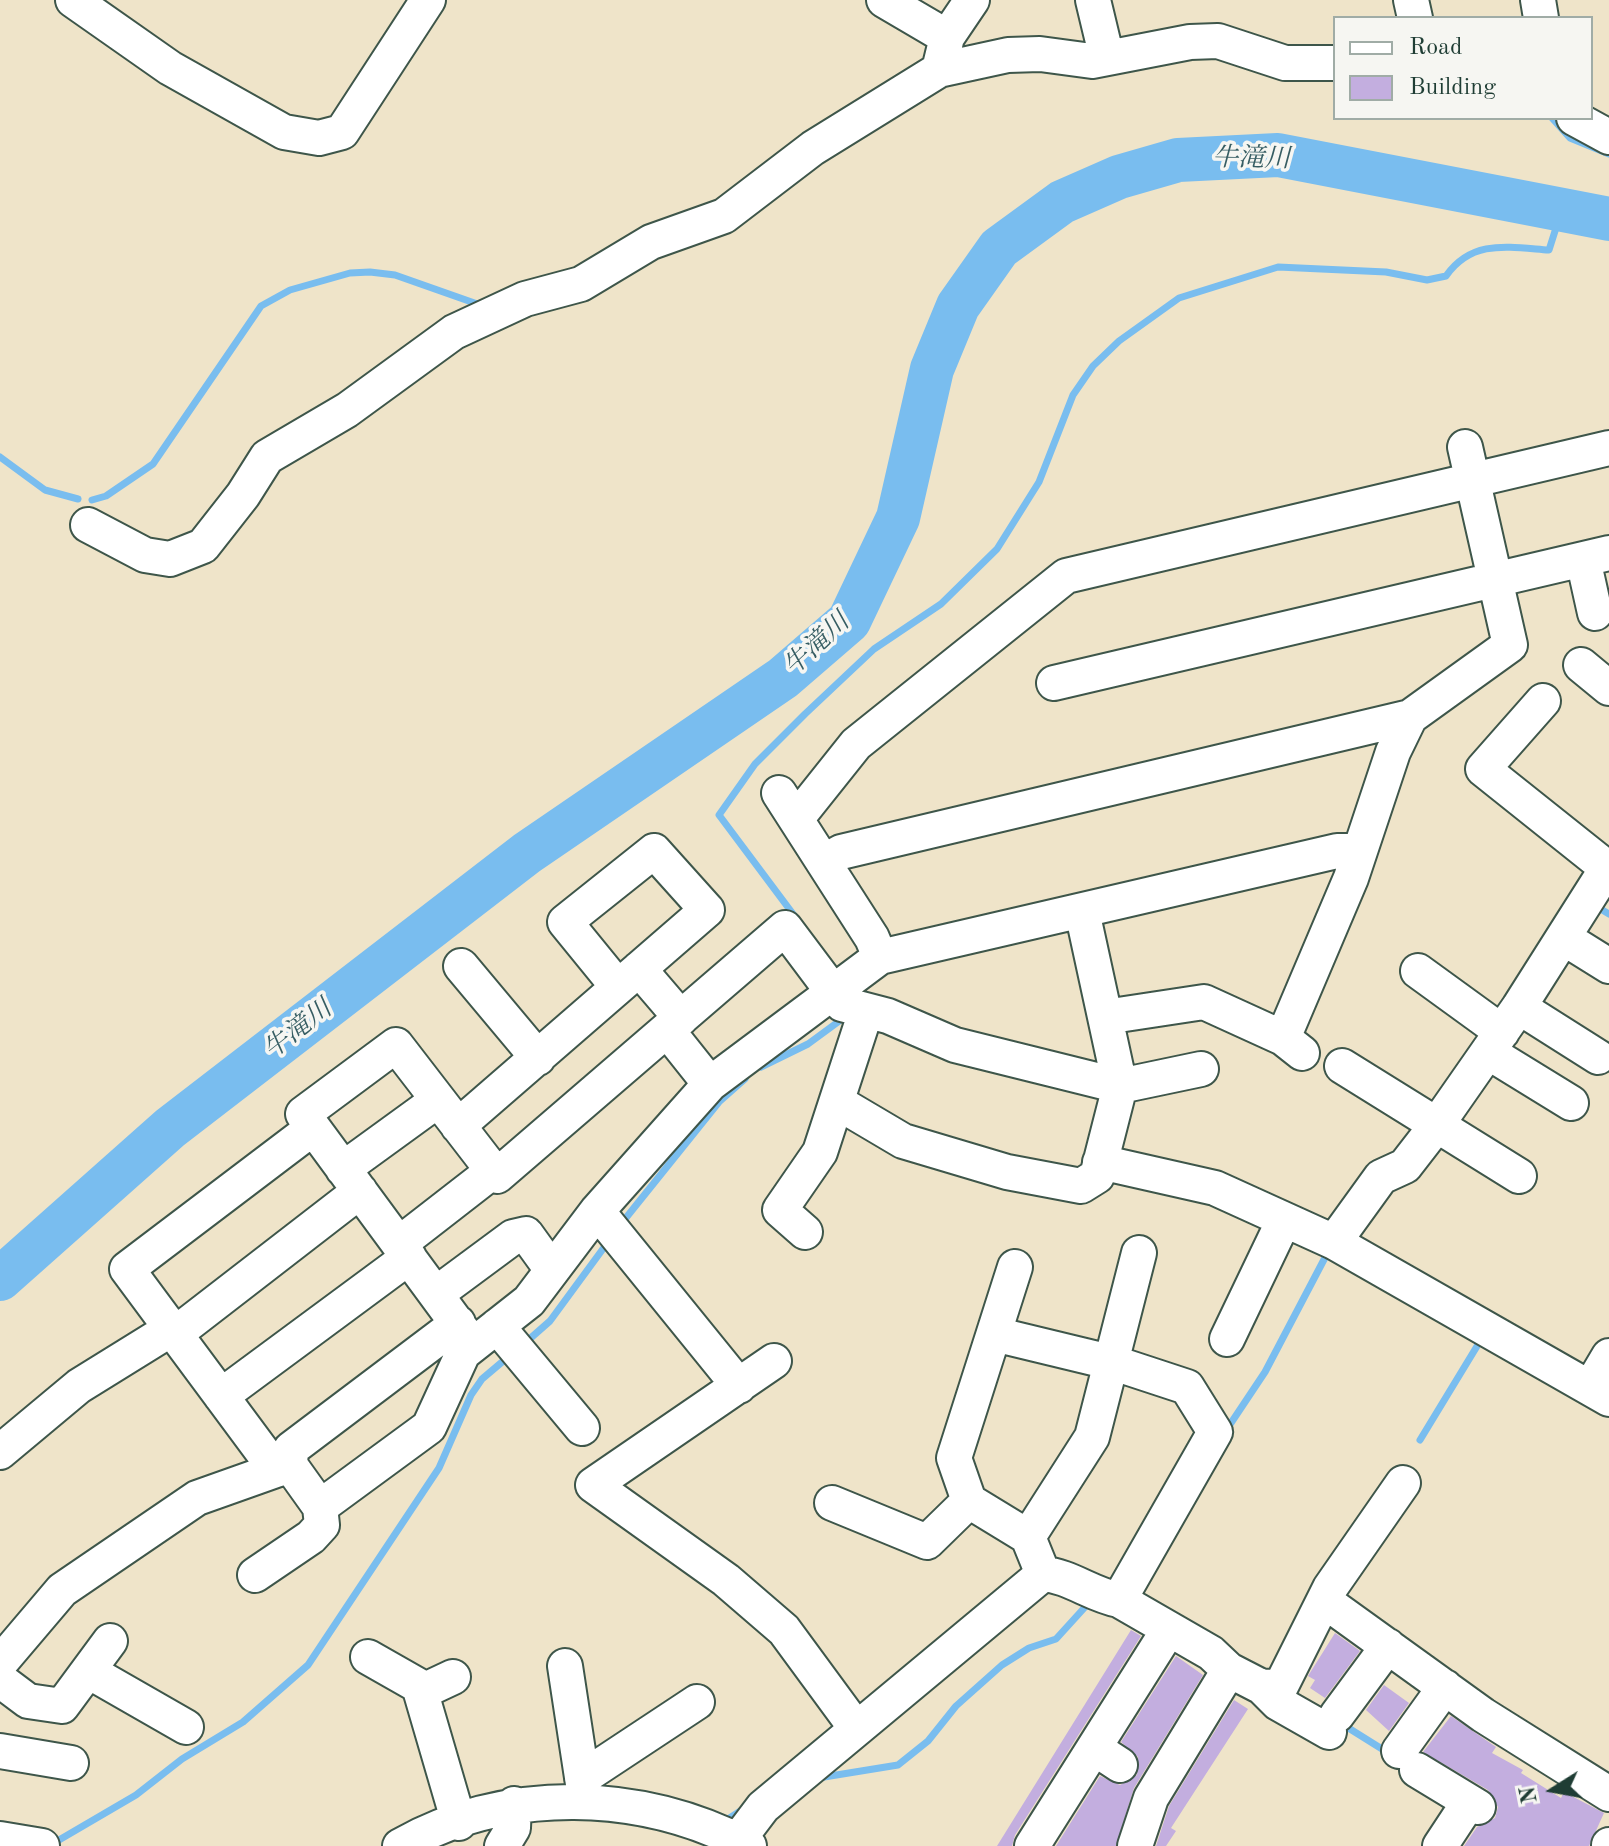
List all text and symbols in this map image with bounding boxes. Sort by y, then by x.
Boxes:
legend [1333,16,1593,120]
text: Road [1409,36,1462,60]
text: Building [1409,76,1496,100]
water label: 牛滝川 [1212,143,1290,175]
water label: 牛滝川 [778,607,856,683]
water label: 牛滝川 [258,994,338,1066]
north arrow [1513,1750,1593,1830]
text: N [1517,1784,1542,1805]

